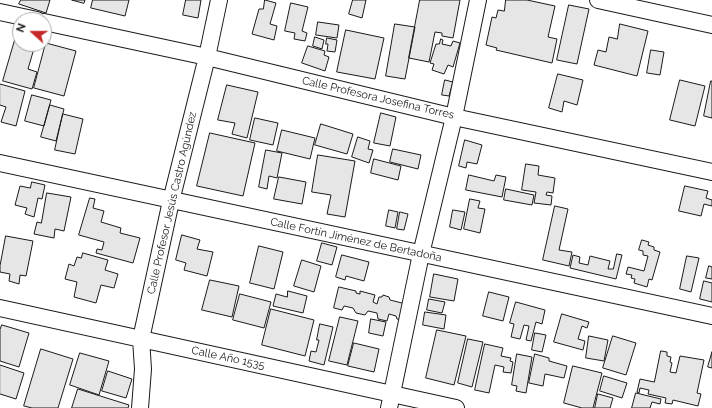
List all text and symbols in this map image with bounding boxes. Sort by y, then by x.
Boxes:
north arrow [12,12,52,52]
text: N [14,22,29,34]
street label: Calle Profesora Josefina Torres [301,74,455,122]
street label: Calle Profesor Jesús Castro Agúndez [145,110,199,296]
street label: Calle Fortín Jiménez de Bertadoña [269,215,443,265]
street label: Calle Año 1535 [190,344,266,372]

